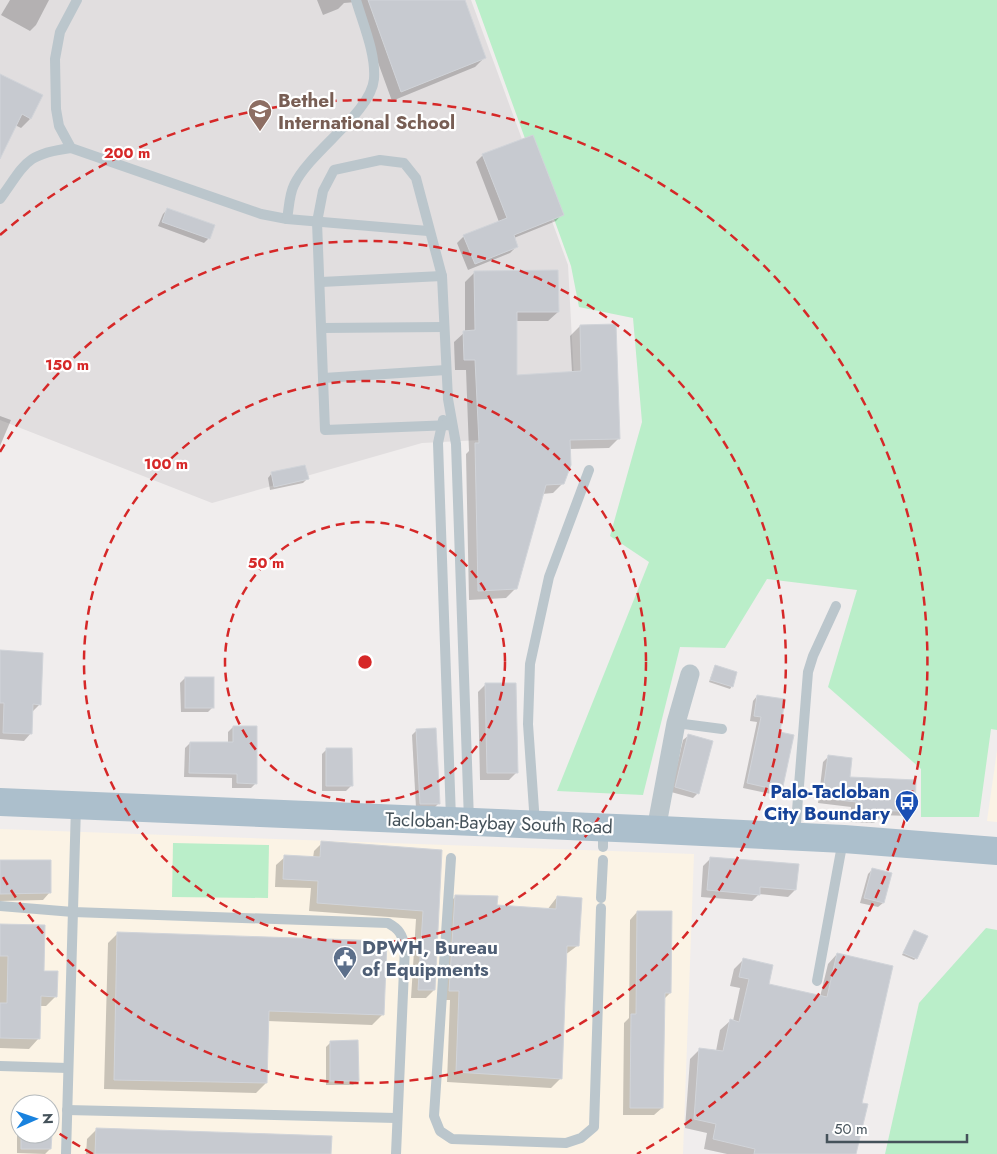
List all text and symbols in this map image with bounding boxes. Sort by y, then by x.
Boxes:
place label: Bethel International School [278,87,455,136]
school or university icon: Bethel International School [247,98,273,132]
text: 200 m [104,142,150,164]
text: 150 m [45,354,89,376]
text: 100 m [144,453,188,475]
text: 50 m [248,552,284,574]
centre of rings [356,653,374,671]
place label: Palo-Tacloban City Boundary [764,778,891,827]
bus stop icon: Palo-Tacloban City Boundary [894,789,920,823]
street label: Tacloban-Baybay South Road [385,806,613,840]
place label: DPWH, Bureau of Equipments [362,934,498,983]
public building icon: DPWH, Bureau of Equipments [332,945,358,979]
north arrow [10,1094,60,1144]
scale bar [827,1112,967,1144]
text: N [38,1113,58,1124]
text: 50 m [834,1118,868,1140]

